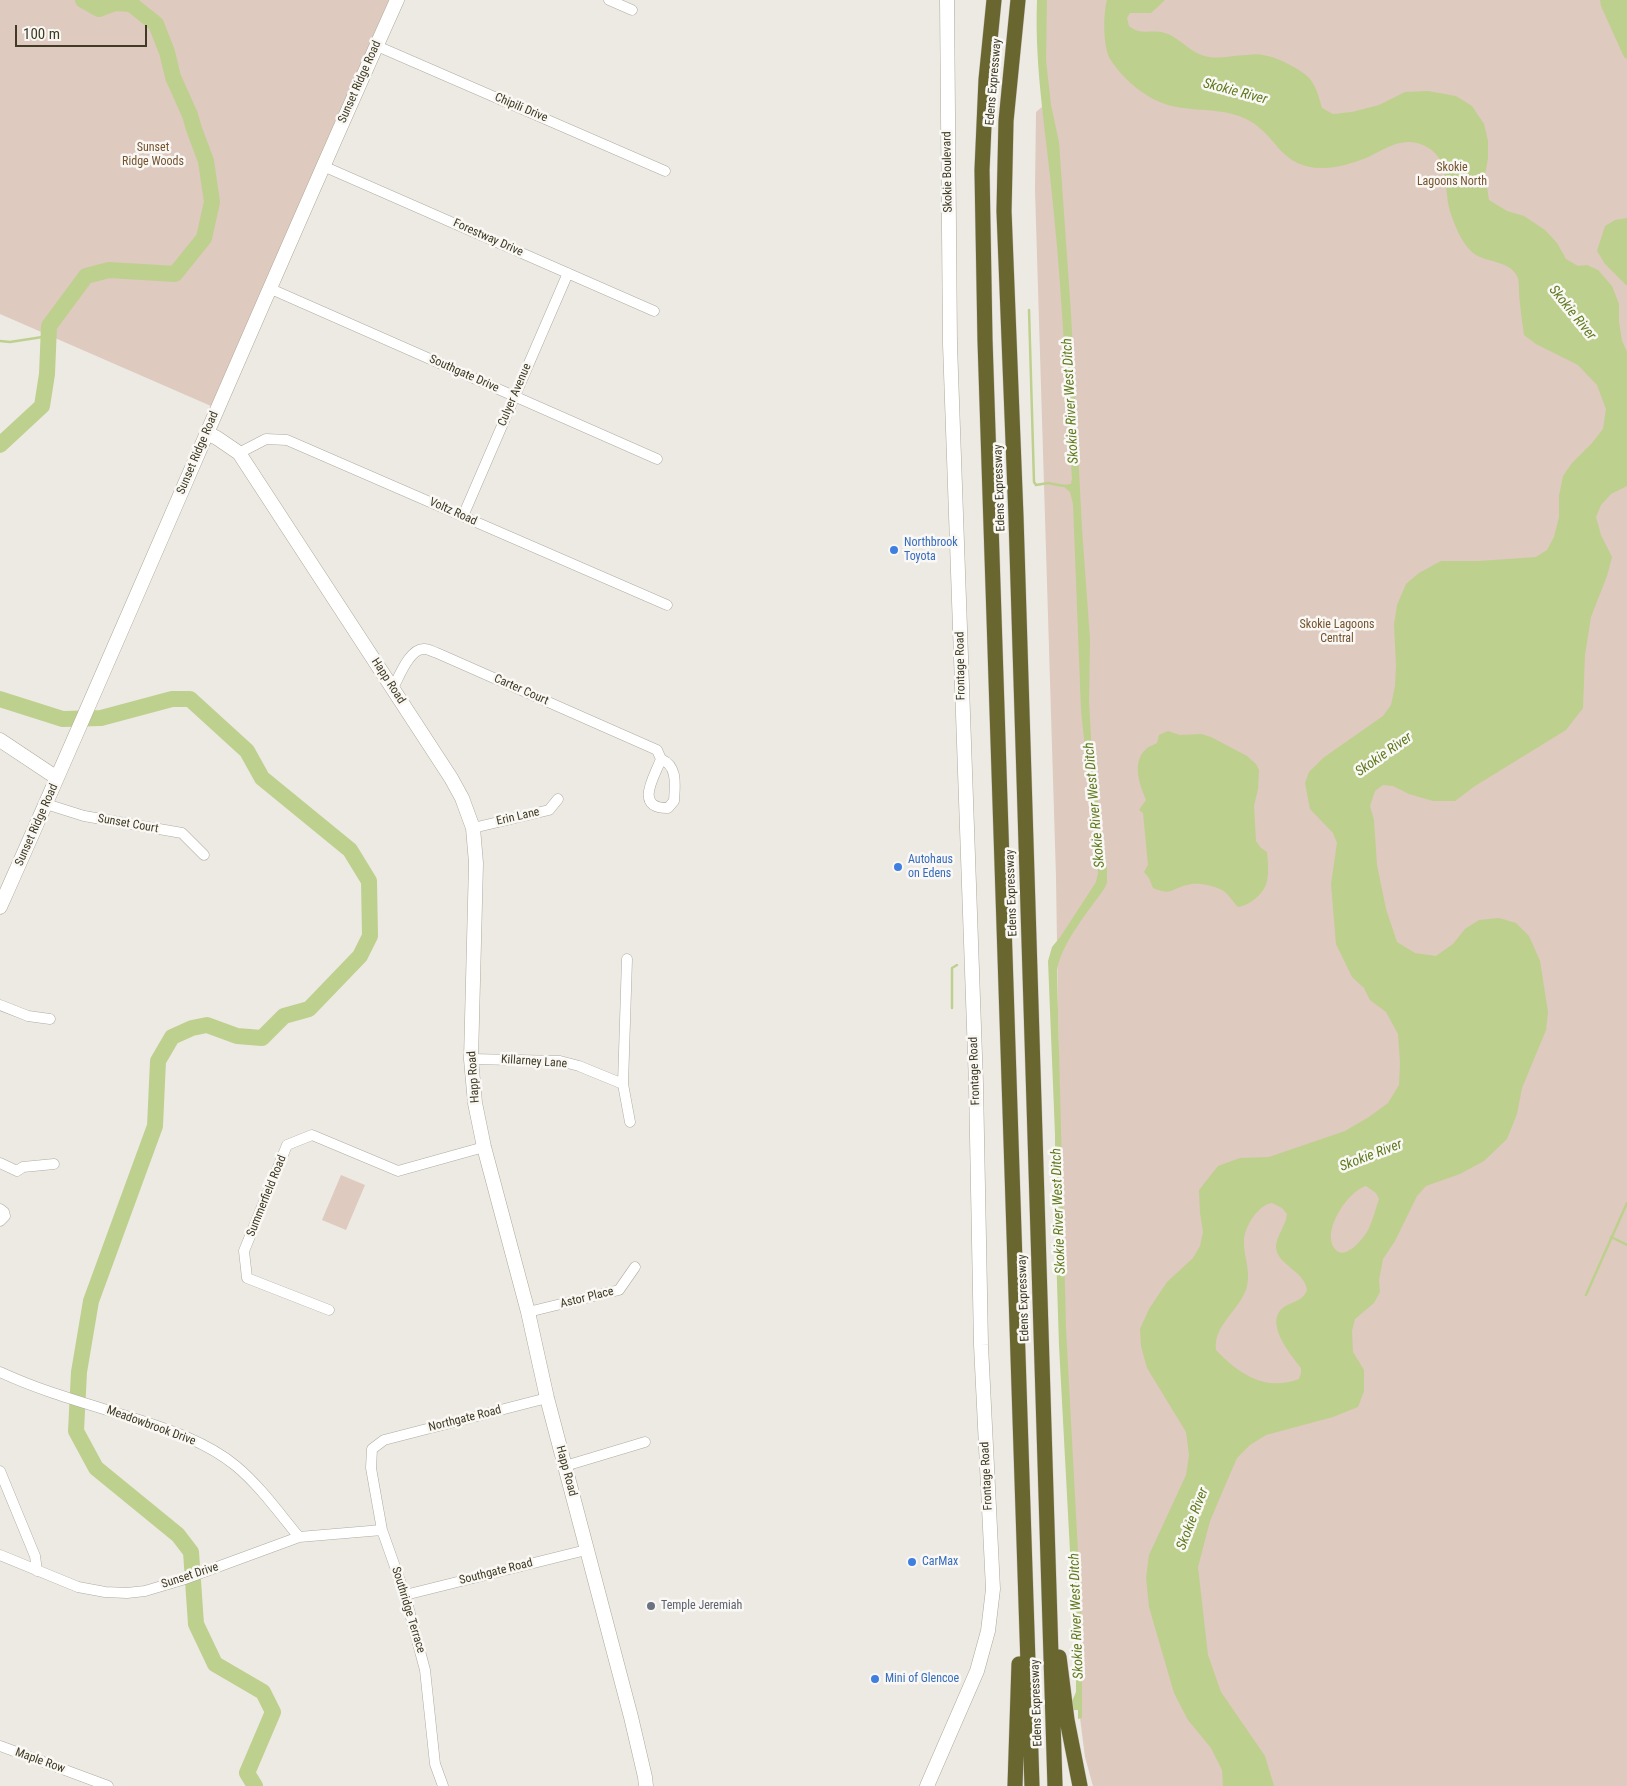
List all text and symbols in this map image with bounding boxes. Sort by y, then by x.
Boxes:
scale bar [18,15,150,47]
text: 100 m [23,25,60,43]
street label: Edens Expressway [983,38,1005,126]
street label: Sunset Ridge Road [335,39,385,125]
water label: Skokie River [1201,75,1269,109]
street label: Chipili Drive [492,90,550,126]
street label: Skokie Boulevard [940,131,956,213]
park label: Sunset Ridge Woods [122,141,184,169]
park label: Skokie Lagoons North [1417,161,1487,189]
street label: Forestway Drive [451,216,525,260]
water label: Skokie River [1545,282,1599,344]
water label: Skokie River West Ditch [1059,338,1083,464]
street label: Southgate Drive [427,352,501,396]
street label: Culyer Avenue [495,361,535,429]
street label: Sunset Ridge Road [174,409,222,497]
street label: Edens Expressway [991,444,1009,532]
street label: Voltz Road [427,495,479,529]
place label: Northbrook Toyota [904,536,958,564]
marker: Northbrook Toyota [888,544,900,556]
park label: Skokie Lagoons Central [1300,618,1374,646]
street label: Frontage Road [953,632,969,700]
street label: Happ Road [368,655,408,707]
street label: Carter Court [491,672,551,708]
water label: Skokie River [1352,729,1416,781]
water label: Skokie River West Ditch [1081,741,1109,869]
street label: Sunset Ridge Road [12,782,62,868]
street label: Erin Lane [495,805,541,829]
street label: Sunset Court [97,812,159,836]
street label: Edens Expressway [1003,849,1021,937]
place label: Autohaus on Edens [908,853,953,881]
marker: Autohaus on Edens [892,861,904,873]
street label: Frontage Road [967,1036,983,1106]
street label: Happ Road [465,1051,483,1103]
street label: Killarney Lane [500,1053,568,1071]
water label: Skokie River [1338,1136,1404,1176]
water label: Skokie River West Ditch [1048,1148,1070,1274]
street label: Summerfield Road [244,1153,290,1239]
street label: Edens Expressway [1015,1254,1033,1342]
street label: Astor Place [559,1284,615,1312]
street label: Meadowbrook Drive [104,1403,198,1449]
street label: Northgate Road [427,1403,503,1435]
street label: Frontage Road [978,1441,996,1511]
street label: Happ Road [552,1444,580,1498]
water label: Skokie River [1173,1486,1213,1552]
water label: Skokie River West Ditch [1066,1553,1088,1679]
place label: CarMax [922,1555,958,1569]
street label: Southgate Road [458,1556,534,1588]
marker: CarMax [906,1556,918,1568]
street label: Sunset Drive [160,1560,220,1592]
street label: Southridge Terrace [388,1565,428,1655]
place label: Temple Jeremiah [661,1599,742,1613]
marker: Temple Jeremiah [645,1600,657,1612]
street label: Edens Expressway [1028,1659,1046,1747]
place label: Mini of Glencoe [885,1672,959,1686]
marker: Mini of Glencoe [869,1673,881,1685]
street label: Maple Row [13,1745,67,1777]

